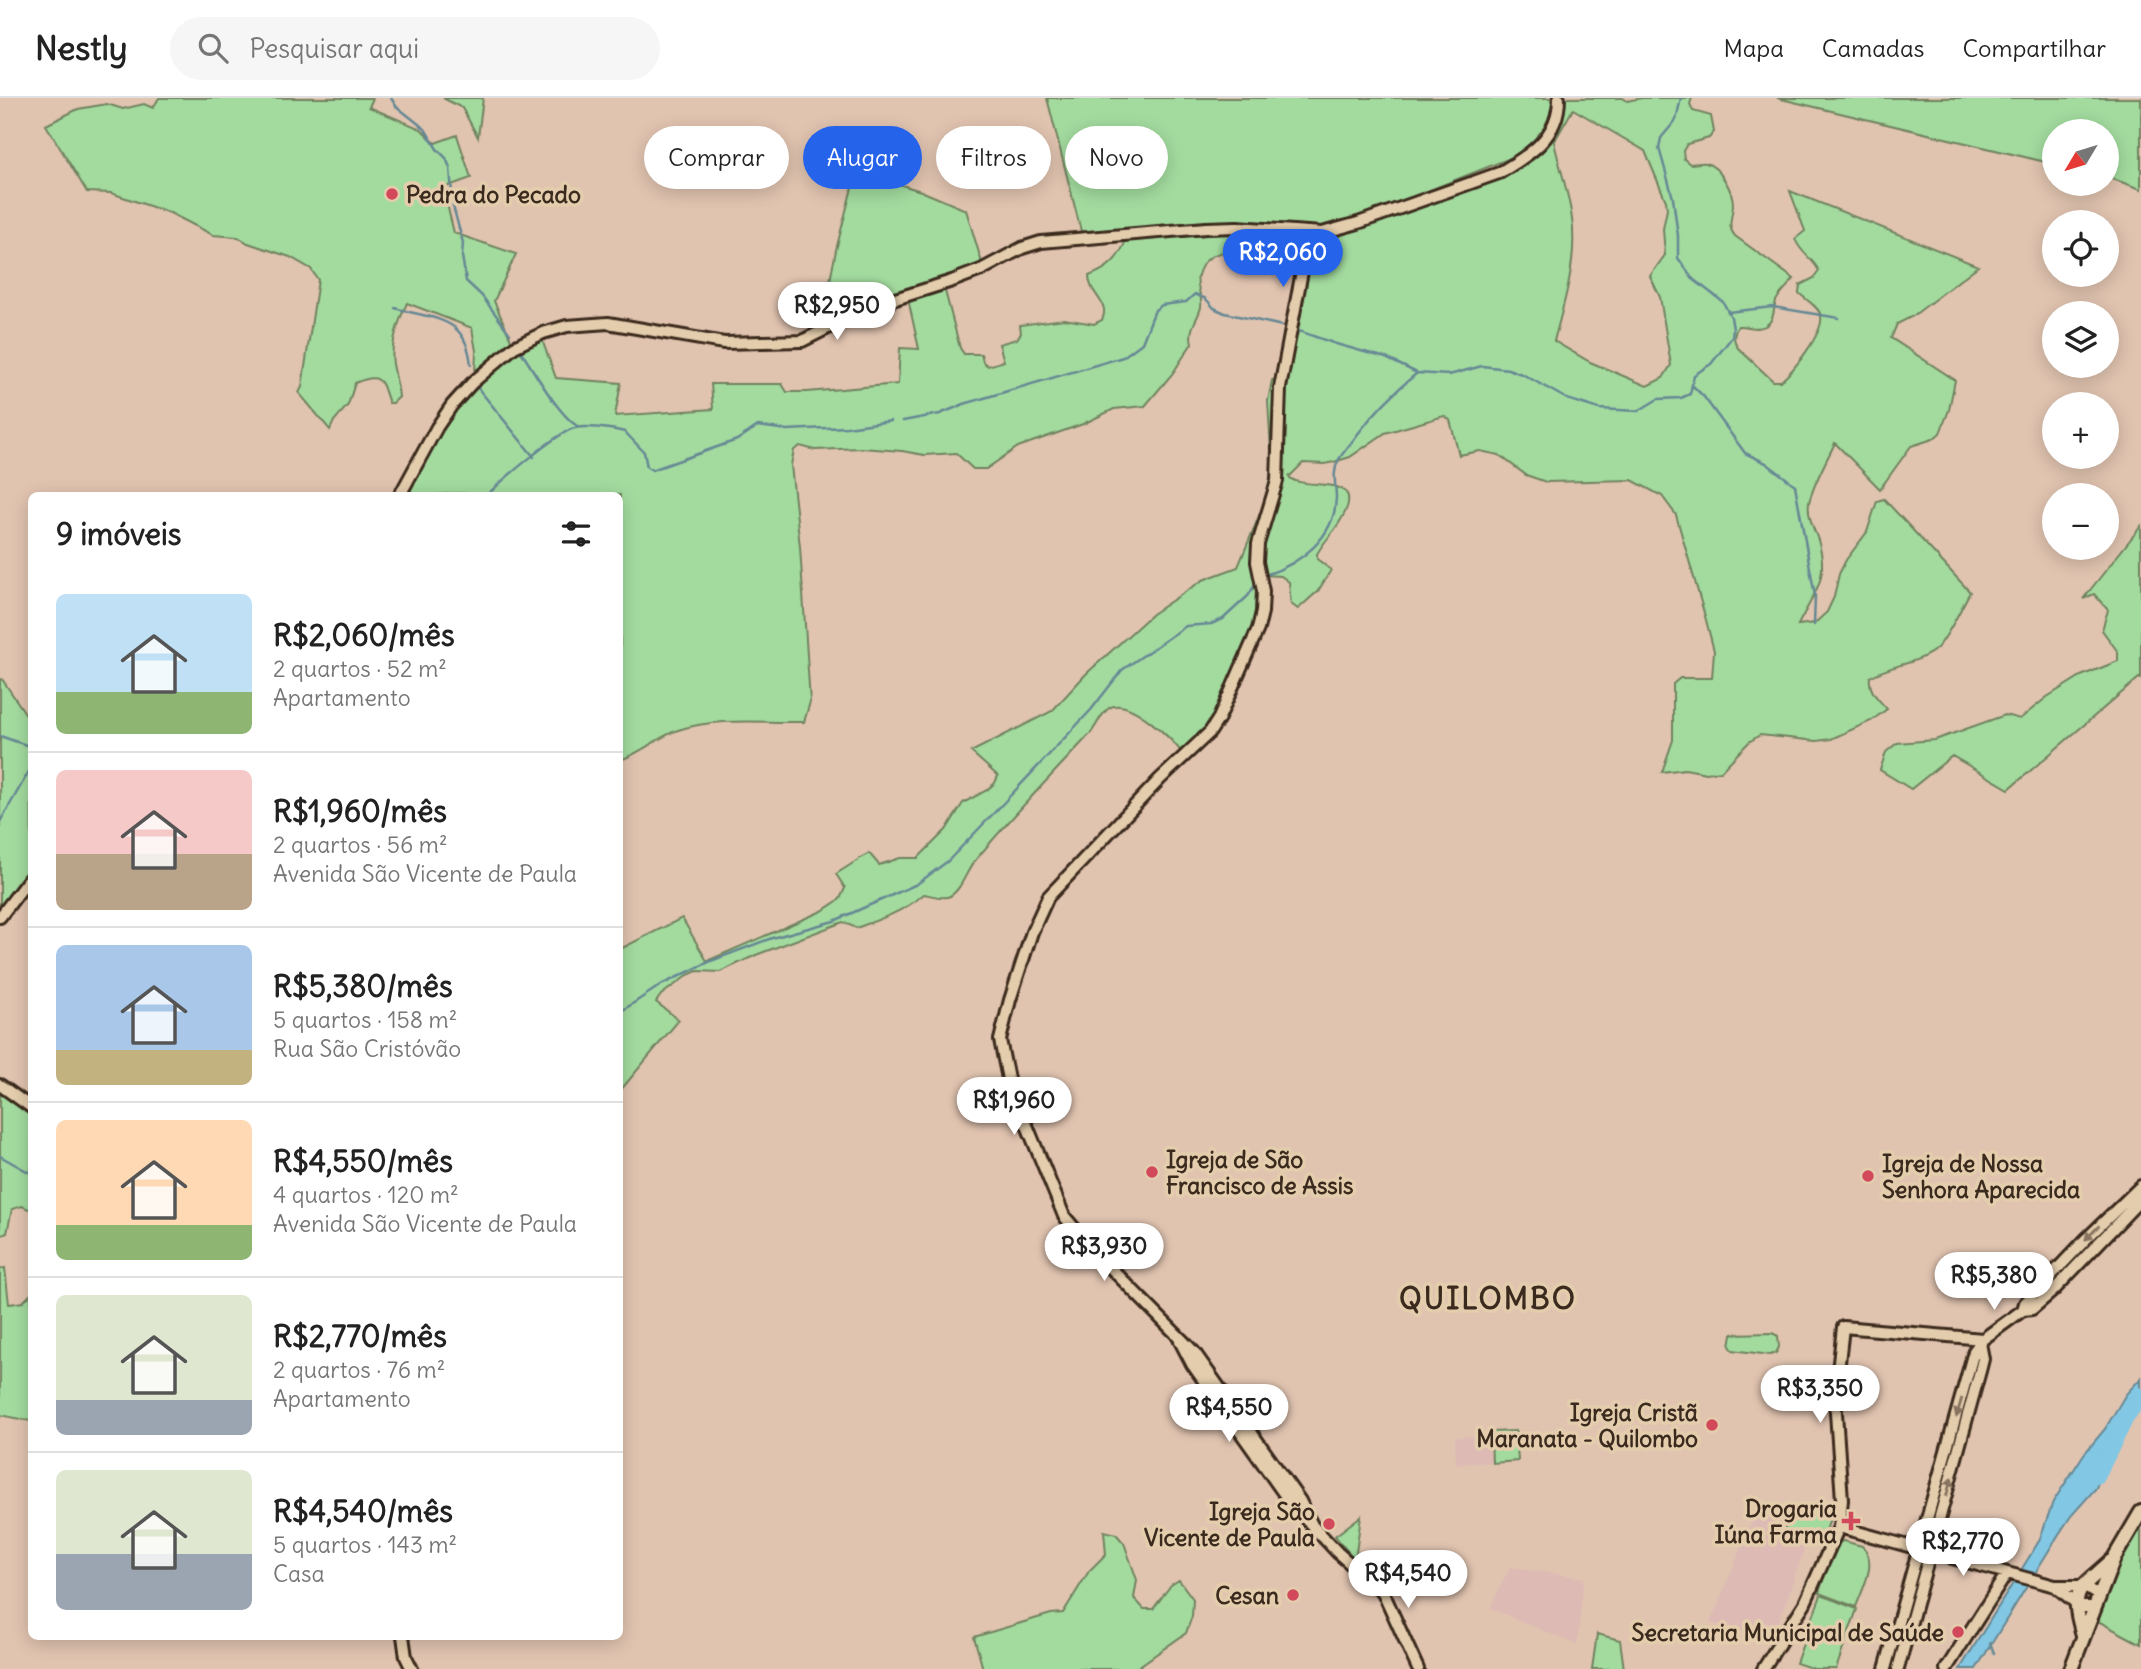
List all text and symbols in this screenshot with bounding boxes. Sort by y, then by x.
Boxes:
search box [170,17,660,80]
text: Nestly [35,27,128,69]
icon: search [194,29,232,67]
text: Pesquisar aqui [250,32,419,65]
text: Mapa [1723,33,1784,63]
text: Camadas [1822,33,1925,63]
text: Compartilhar [1963,33,2106,63]
north arrow [2042,119,2119,196]
map controls [2042,119,2119,560]
chip: Comprar [644,126,789,189]
chip: Alugar [803,126,922,189]
chip: Filtros [936,126,1051,189]
chip: Novo [1065,126,1168,189]
place label: Pedra do Pecado [406,180,581,209]
marker: Pedra do Pecado [384,186,400,202]
button: locate [2042,210,2119,287]
pin: R$2,060 [1218,230,1348,289]
text: R$2,060 [1239,237,1327,266]
pin: R$2,950 [772,282,902,342]
text: R$2,950 [794,290,880,319]
button: layers [2042,301,2119,378]
button: + [2042,392,2119,469]
button: − [2042,483,2119,560]
text: 9 imóveis [56,515,181,553]
icon: filters [557,515,595,553]
text: R$2,060/mês [273,616,455,654]
icon: home [112,622,196,706]
text: 2 quartos · 52 m² [273,654,447,683]
text: Apartamento [273,683,411,712]
text: R$1,960/mês [273,792,447,830]
icon: home [112,798,196,882]
text: 2 quartos · 56 m² [273,830,448,859]
text: Avenida São Vicente de Paula [273,859,577,888]
text: R$5,380/mês [273,967,453,1005]
icon: home [112,973,196,1057]
text: 5 quartos · 158 m² [273,1005,457,1034]
text: Rua São Cristóvão [273,1034,461,1063]
pin: R$1,960 [949,1077,1079,1137]
text: R$1,960 [973,1085,1055,1114]
text: R$4,550/mês [273,1142,453,1180]
place label: Igreja de São Francisco de Assis [1166,1145,1353,1200]
icon: home [112,1148,196,1232]
place label: Igreja de Nossa Senhora Aparecida [1882,1149,2080,1204]
marker: Igreja de São Francisco de Assis [1144,1164,1160,1180]
marker: Igreja de Nossa Senhora Aparecida [1860,1168,1876,1184]
text: 4 quartos · 120 m² [273,1180,459,1209]
text: Avenida São Vicente de Paula [273,1209,577,1238]
pin: R$3,930 [1039,1224,1169,1283]
one-way arrow [2083,1225,2100,1242]
text: R$3,930 [1061,1231,1147,1260]
pin: R$5,380 [1929,1252,2059,1312]
text: R$5,380 [1951,1260,2037,1289]
district label: QUILOMBO [1399,1279,1577,1317]
text: R$2,770/mês [273,1317,447,1355]
icon: home [112,1323,196,1407]
text: 2 quartos · 76 m² [273,1355,445,1384]
pin: R$3,350 [1755,1366,1885,1425]
text: R$3,350 [1777,1373,1863,1402]
text: Apartamento [273,1384,411,1413]
pin: R$4,550 [1164,1384,1294,1444]
text: R$4,550 [1185,1392,1273,1421]
one-way arrow [1954,1397,1964,1418]
place label: Igreja Cristã Maranata - Quilombo [1476,1398,1698,1453]
marker: Igreja Cristã Maranata - Quilombo [1704,1417,1720,1433]
one-way arrow [1944,1476,1955,1498]
text: R$4,540/mês [273,1492,453,1530]
place label: Drogaria Iúna Farma [1714,1494,1837,1549]
place label: Igreja São Vicente de Paula [1144,1497,1315,1552]
icon: home [112,1498,196,1582]
marker: Drogaria Iúna Farma [1843,1513,1859,1529]
marker: Igreja São Vicente de Paula [1321,1516,1337,1532]
pin: R$2,770 [1898,1518,2028,1578]
text: R$2,770 [1922,1526,2004,1555]
text: 5 quartos · 143 m² [273,1530,457,1559]
pin: R$4,540 [1343,1550,1473,1610]
text: R$4,540 [1364,1558,1452,1587]
text: Casa [273,1559,325,1588]
place label: Cesan [1215,1581,1279,1610]
marker: Cesan [1285,1587,1301,1603]
place label: Secretaria Municipal de Saúde [1632,1618,1944,1647]
marker: Secretaria Municipal de Saúde [1950,1624,1966,1640]

